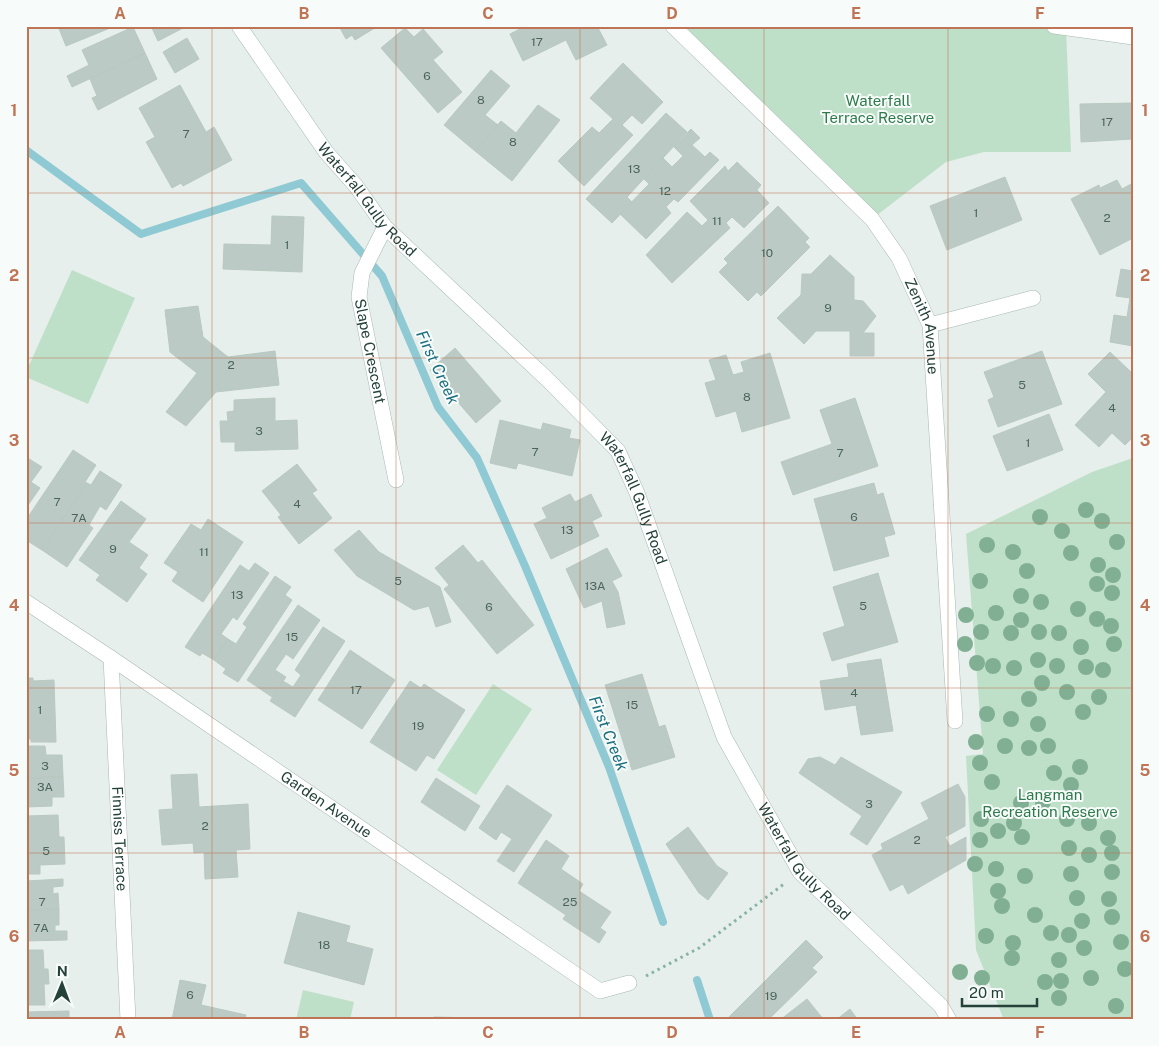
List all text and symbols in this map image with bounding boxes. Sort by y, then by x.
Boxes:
text: A [114,4,126,23]
text: B [299,4,310,23]
text: C [482,4,494,23]
text: D [666,4,678,23]
text: E [851,4,861,23]
text: F [1035,4,1045,23]
house number: 17 [531,35,543,49]
house number: 6 [423,69,431,83]
park label: Waterfall Terrace Reserve [822,92,934,126]
house number: 8 [477,93,485,107]
text: 1 [11,101,17,120]
text: 1 [1142,101,1148,120]
house number: 17 [1101,115,1113,129]
house number: 7 [182,127,190,141]
house number: 8 [509,135,517,149]
street label: Waterfall Gully Road [314,139,420,260]
house number: 13 [628,162,640,176]
house number: 12 [659,184,671,198]
house number: 1 [974,206,978,220]
house number: 2 [1103,211,1111,225]
house number: 11 [712,214,722,228]
house number: 1 [285,238,289,252]
house number: 10 [761,246,773,260]
text: 2 [9,266,19,285]
text: 2 [1140,266,1150,285]
street label: Zenith Avenue [902,275,942,375]
street label: Slape Crescent [352,297,389,405]
house number: 9 [824,301,832,315]
water label: First Creek [412,327,463,407]
house number: 2 [227,358,235,372]
house number: 5 [1018,378,1026,392]
house number: 8 [743,390,751,404]
house number: 4 [1108,401,1116,415]
house number: 3 [255,424,263,438]
street label: Waterfall Gully Road [596,428,671,566]
text: 3 [9,431,19,450]
text: 3 [1140,431,1150,450]
house number: 1 [1026,436,1030,450]
house number: 7 [531,445,539,459]
house number: 7 [836,446,844,460]
house number: 7 [53,495,61,509]
house number: 4 [293,497,301,511]
house number: 6 [850,510,858,524]
house number: 7A [71,511,87,525]
house number: 13 [561,523,573,537]
house number: 9 [109,542,117,556]
house number: 11 [199,545,209,559]
house number: 5 [394,574,402,588]
house number: 13A [585,579,606,593]
house number: 13 [231,588,243,602]
text: 4 [9,596,20,615]
text: 4 [1140,596,1151,615]
house number: 5 [859,599,867,613]
house number: 6 [485,600,493,614]
house number: 15 [286,630,299,644]
house number: 17 [350,683,362,697]
house number: 4 [850,686,858,700]
water label: First Creek [585,693,632,774]
house number: 15 [626,698,639,712]
house number: 1 [38,703,42,717]
house number: 19 [412,719,424,733]
house number: 3 [41,759,49,773]
text: 5 [9,761,20,780]
text: 5 [1140,761,1151,780]
street label: Garden Avenue [278,767,375,841]
house number: 3A [37,780,54,794]
street label: Finniss Terrace [109,786,131,892]
park label: Langman Recreation Reserve [982,786,1118,820]
house number: 3 [865,797,873,811]
street label: Waterfall Gully Road [755,800,854,923]
house number: 2 [201,819,209,833]
house number: 2 [913,833,921,847]
house number: 5 [42,844,50,858]
house number: 7 [38,895,46,909]
house number: 25 [563,895,578,909]
house number: 7A [33,921,49,935]
text: 6 [9,927,19,946]
text: 6 [1140,927,1150,946]
house number: 18 [318,938,331,952]
north arrow [38,958,88,1008]
text: N [57,963,68,979]
scale bar [962,976,1036,1008]
text: 20 m [969,984,1004,1001]
house number: 6 [186,988,194,1002]
house number: 19 [765,989,777,1003]
text: A [114,1023,126,1042]
text: B [299,1023,310,1042]
text: C [482,1023,494,1042]
text: D [666,1023,678,1042]
text: E [851,1023,861,1042]
text: F [1035,1023,1045,1042]

